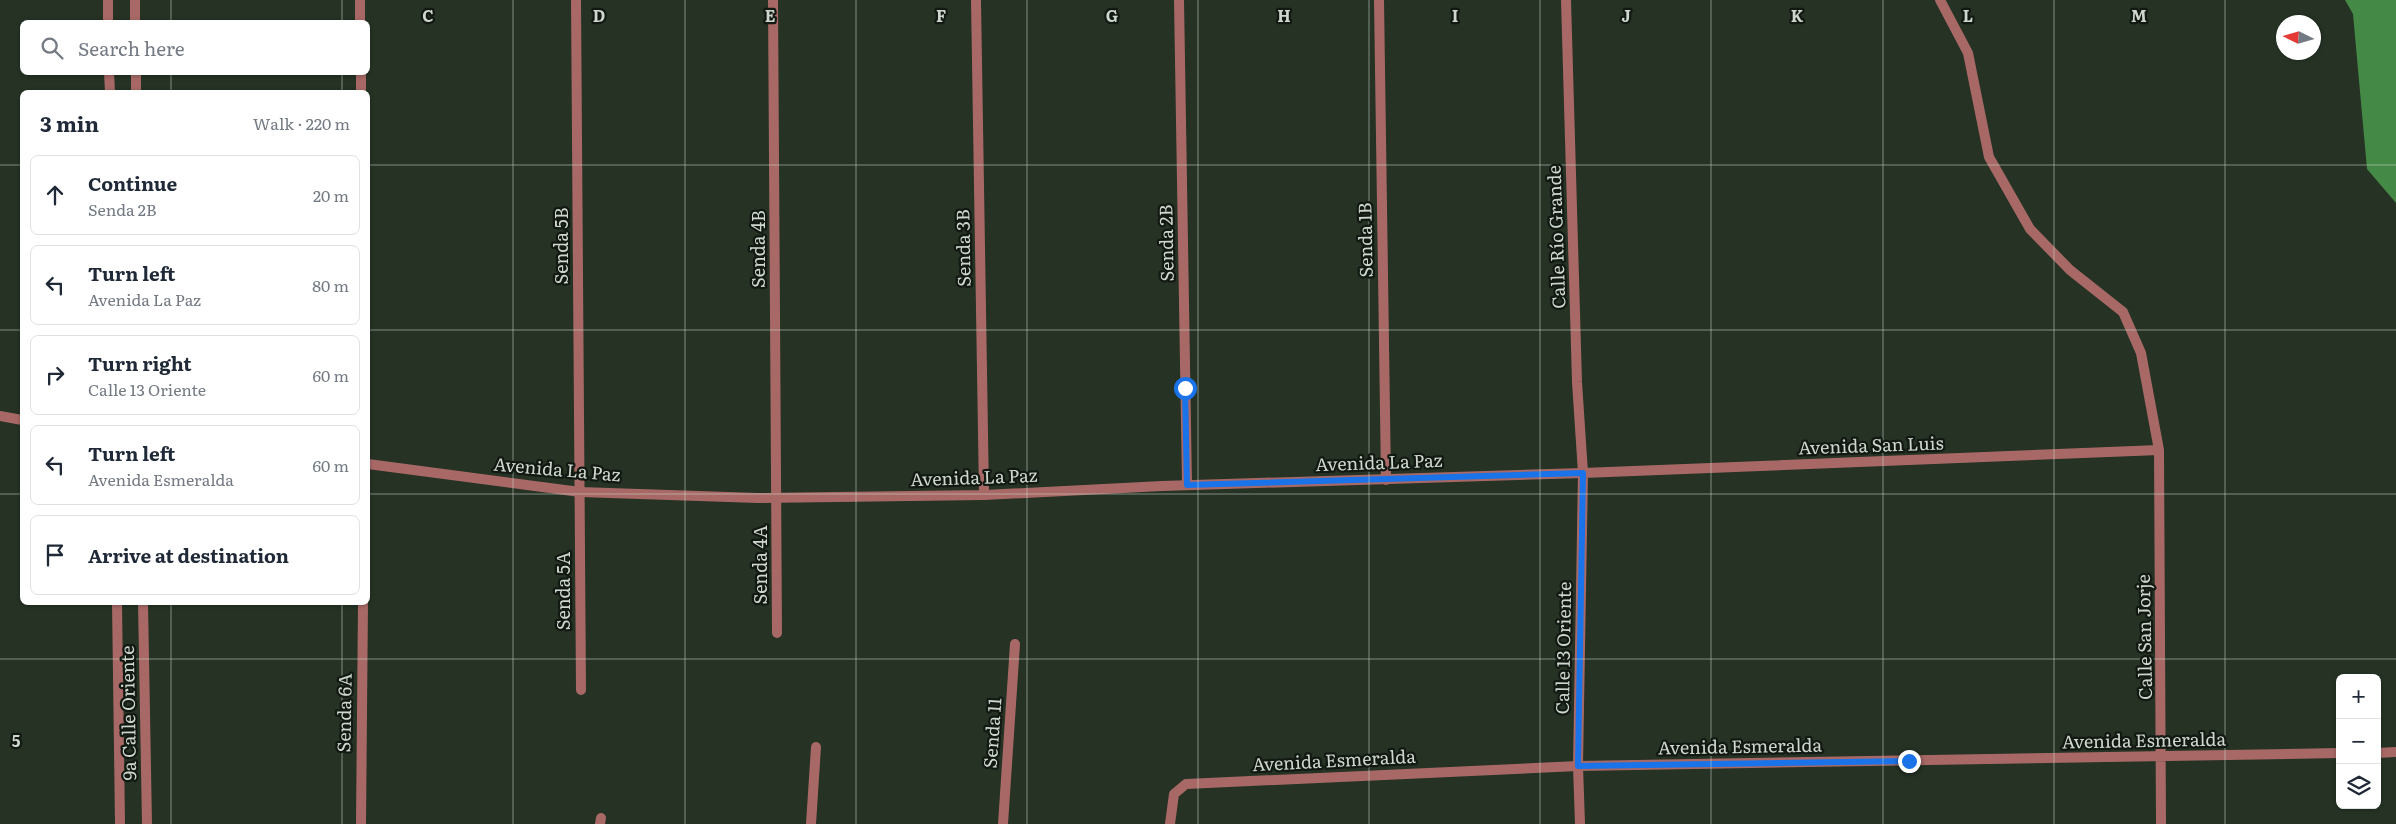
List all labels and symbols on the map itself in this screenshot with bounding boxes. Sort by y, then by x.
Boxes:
text: C [422,3,434,27]
text: D [593,3,605,27]
text: E [765,3,776,27]
text: F [936,3,946,27]
text: G [1106,3,1118,27]
text: H [1277,3,1291,27]
text: I [1452,3,1458,27]
text: J [1621,3,1631,27]
text: K [1791,3,1804,27]
text: L [1963,3,1973,27]
text: M [2131,3,2147,27]
north arrow [2276,15,2321,60]
street label: Calle Río Grande [1540,165,1571,309]
street label: Senda 1B [1350,202,1379,278]
street label: Senda 2B [1151,204,1180,282]
street label: Senda 5B [547,207,574,285]
street label: Senda 3B [948,209,977,287]
street label: Senda 4B [744,210,771,288]
route start [1174,377,1197,400]
street label: Avenida San Luis [1798,428,1944,461]
street label: Avenida La Paz [1315,446,1443,477]
street label: Avenida La Paz [493,450,622,488]
street label: Avenida La Paz [910,461,1038,492]
street label: Senda 4A [746,525,773,605]
street label: Senda 5A [549,552,576,630]
street label: Calle San Jorje [2129,574,2158,700]
street label: Calle 13 Oriente [1548,581,1577,715]
street label: 9a Calle Oriente [113,645,142,781]
street label: Senda 6A [329,673,358,753]
street label: Senda 11 [976,697,1007,769]
street label: Avenida Esmeralda [2062,725,2227,754]
text: 5 [12,728,21,752]
street label: Avenida Esmeralda [1658,731,1823,760]
street label: Avenida Esmeralda [1251,742,1417,777]
route end [1898,750,1921,773]

